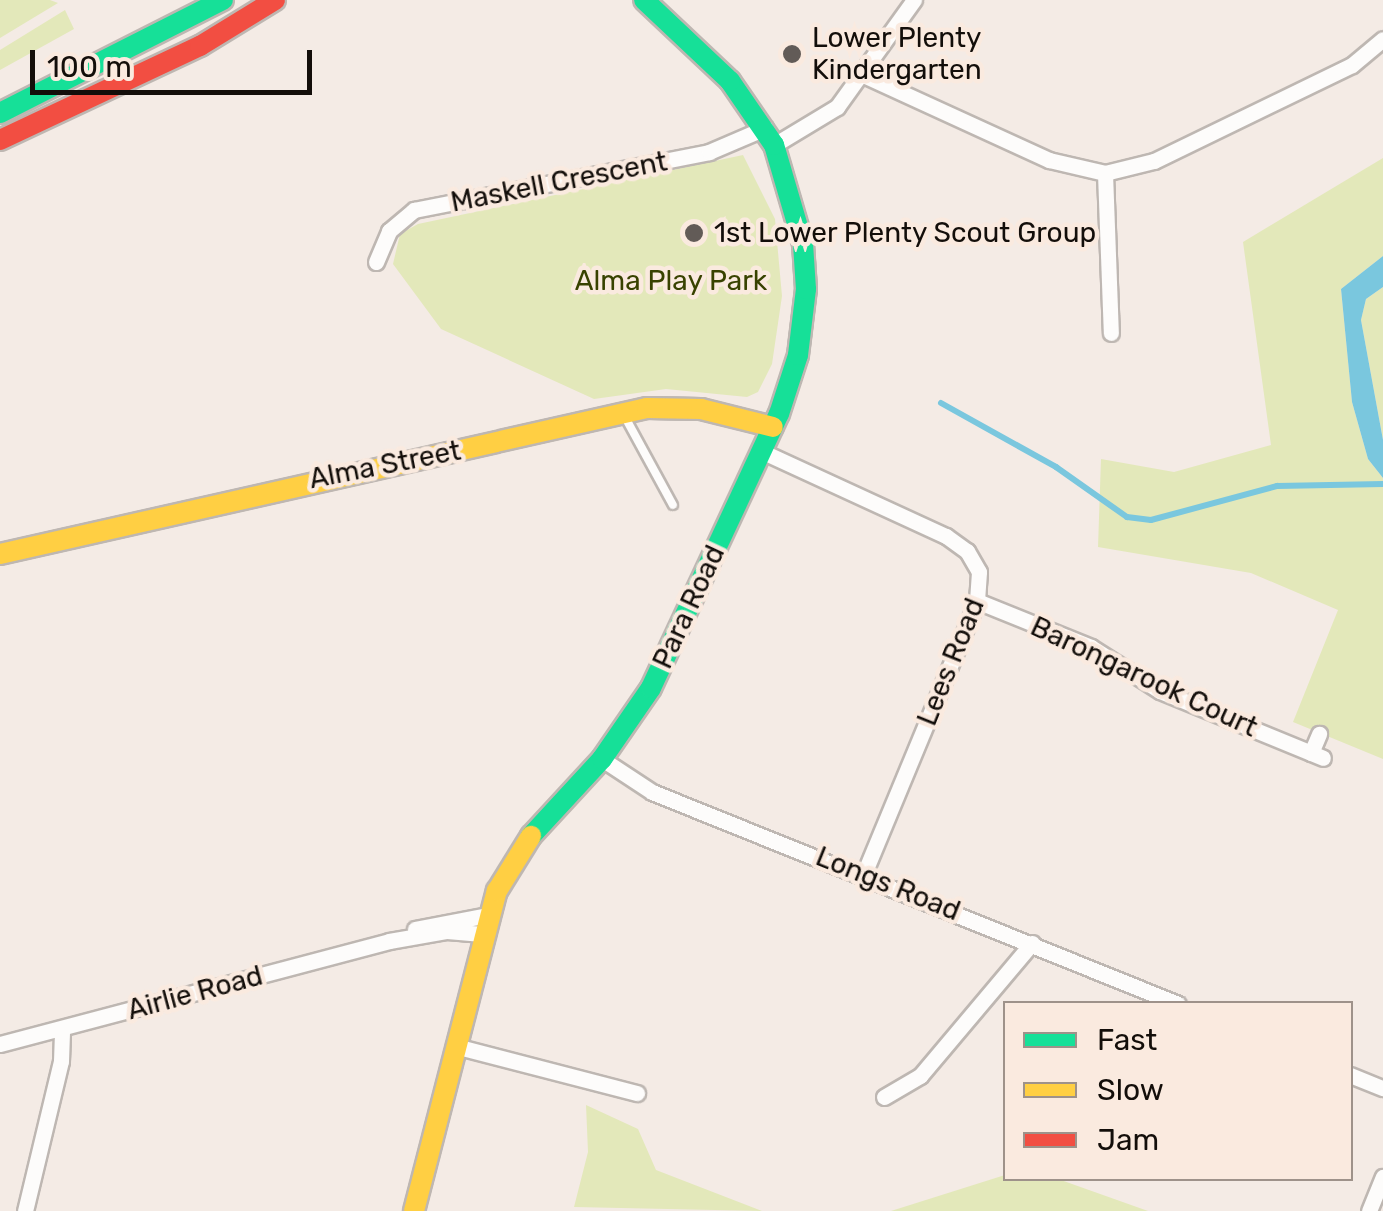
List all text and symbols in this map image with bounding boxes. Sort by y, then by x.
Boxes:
place label: Lower Plenty Kindergarten [812,21,982,87]
scale bar [35,30,318,92]
marker: Lower Plenty Kindergarten [781,43,803,65]
text: 100 m [47,49,132,85]
street label: Maskell Crescent [448,145,670,219]
place label: 1st Lower Plenty Scout Group [714,216,1098,250]
marker: 1st Lower Plenty Scout Group [683,222,705,244]
park label: Alma Play Park [574,264,768,298]
street label: Alma Street [306,434,464,496]
street label: Para Road [646,540,732,674]
street label: Lees Road [910,593,992,731]
street label: Barongarook Court [1025,610,1263,744]
street label: Longs Road [811,840,965,928]
street label: Airlie Road [124,959,266,1027]
legend [1003,1001,1353,1181]
text: Fast [1097,1022,1157,1058]
text: Slow [1097,1072,1164,1108]
text: Jam [1097,1122,1159,1158]

